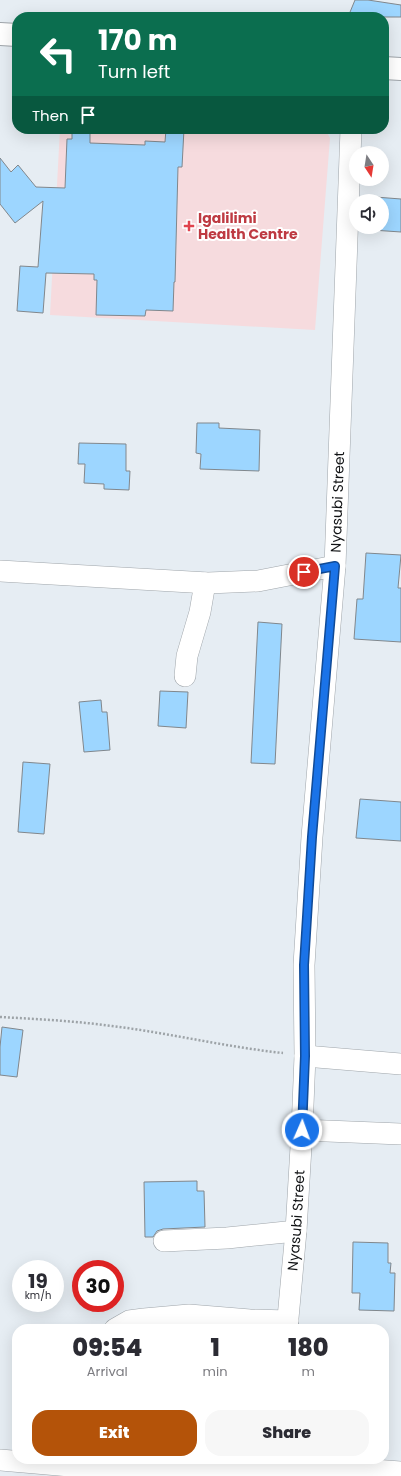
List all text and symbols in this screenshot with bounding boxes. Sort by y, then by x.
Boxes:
text: 170 m [98,21,177,60]
icon: left [32,28,84,80]
text: Turn left [98,59,170,84]
icon: arrive [77,104,99,126]
text: Then [32,105,69,126]
north arrow [349,146,389,186]
map controls [349,146,389,234]
button: sound [349,194,389,234]
place label: Igalilimi Health Centre [198,208,298,244]
marker: Igalilimi Health Centre [183,220,195,232]
street label: Nyasubi Street [326,451,349,553]
pin [287,555,321,589]
icon: arrive [293,561,315,583]
position arrow [281,1109,323,1151]
street label: Nyasubi Street [282,1169,310,1272]
speed limit sign: 30 [72,1260,124,1312]
text: 19 [28,1267,48,1295]
text: km/h [25,1288,51,1303]
text: 09:54 [72,1331,142,1364]
text: 1 [210,1331,220,1364]
text: 180 [288,1331,329,1364]
text: Arrival [87,1362,128,1381]
text: min [203,1362,228,1381]
text: m [302,1362,315,1381]
button: Exit [32,1410,197,1456]
button: Share [205,1410,369,1456]

